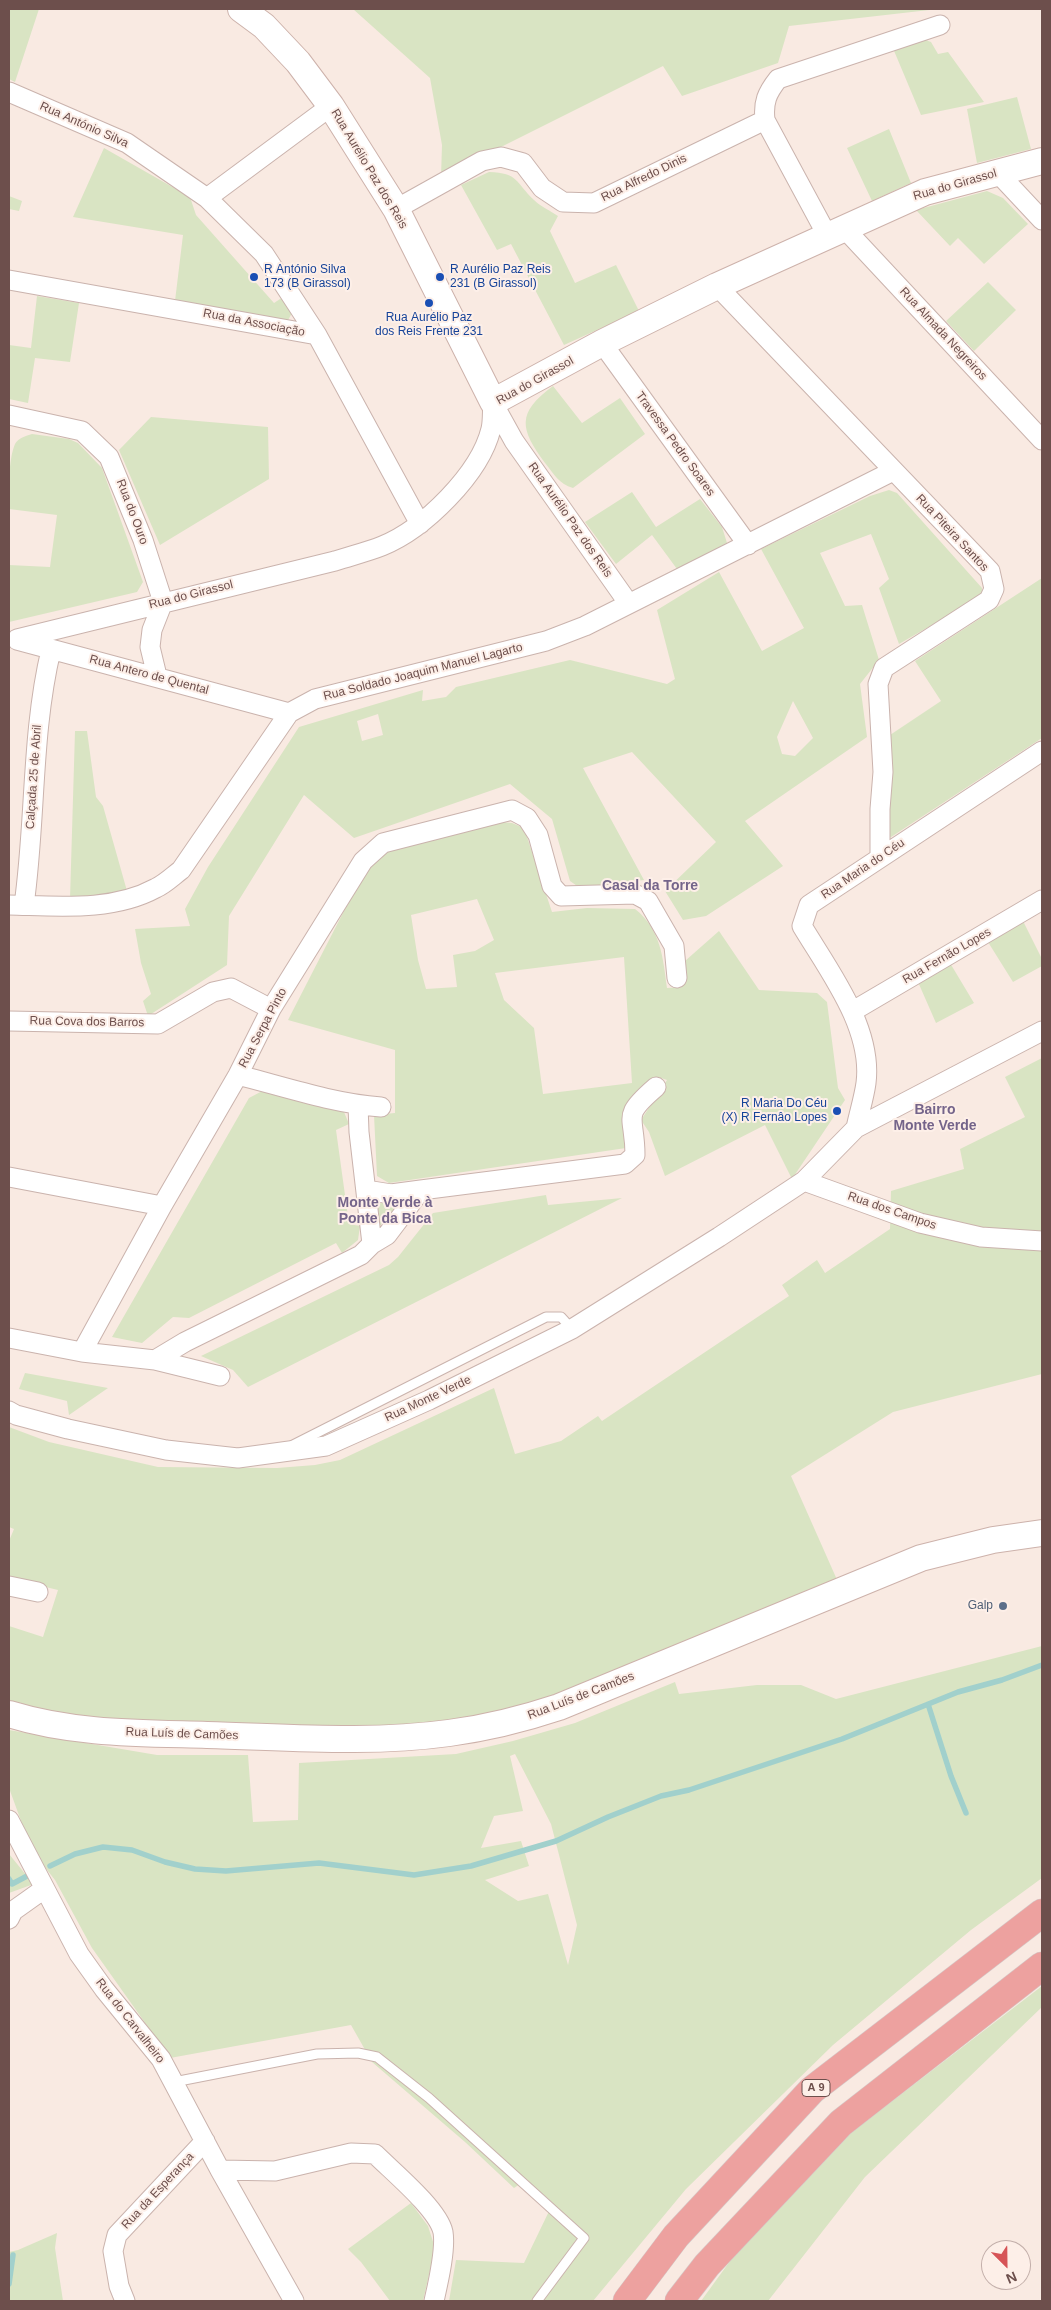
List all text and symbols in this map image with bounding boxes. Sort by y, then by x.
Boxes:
street label: Rua António Silva [37,99,131,151]
street label: Rua Aurélio Paz dos Reis [328,107,410,231]
street label: Rua Alfredo Dinis [599,151,689,205]
street label: Rua do Girassol [912,166,998,204]
place label: R António Silva 173 (B Girassol) [264,263,351,291]
place label: R Aurélio Paz Reis 231 (B Girassol) [450,263,551,291]
marker: R António Silva 173 (B Girassol) [248,271,260,283]
marker: R Aurélio Paz Reis 231 (B Girassol) [434,271,446,283]
street label: Rua Almada Negreiros [896,285,990,383]
marker: Rua Aurélio Paz dos Reis Frente 231 [423,297,435,309]
street label: Rua da Associação [202,306,306,340]
place label: Rua Aurélio Paz dos Reis Frente 231 [375,311,483,339]
street label: Rua do Girassol [494,354,576,408]
street label: Travessa Pedro Soares [632,389,718,499]
street label: Rua Aurélio Paz dos Reis [525,460,615,580]
street label: Rua do Ouro [113,477,151,547]
street label: Rua Piteira Santos [913,492,991,574]
street label: Rua do Girassol [148,578,234,612]
street label: Rua Soldado Joaquim Manuel Lagarto [322,640,524,704]
street label: Rua Antero de Quental [88,652,210,698]
street label: Calçada 25 de Abril [23,724,45,830]
street label: Rua Maria do Céu [819,836,907,902]
district label: Casal da Torre [602,878,698,894]
street label: Rua Fernão Lopes [900,925,994,987]
street label: Rua Serpa Pinto [236,986,290,1070]
street label: Rua Cova dos Barros [30,1014,144,1030]
place label: R Maria Do Céu (X) R Fernâo Lopes [722,1097,827,1125]
district label: Bairro Monte Verde [893,1102,977,1134]
marker: R Maria Do Céu (X) R Fernâo Lopes [831,1105,843,1117]
street label: Rua dos Campos [846,1189,938,1233]
district label: Monte Verde à Ponte da Bica [338,1195,432,1228]
street label: Rua Monte Verde [383,1373,473,1425]
place label: Galp [968,1599,993,1613]
marker: Galp [997,1600,1009,1612]
street label: Rua Luís de Camões [526,1669,636,1723]
street label: Rua Luís de Camões [125,1725,239,1743]
street label: Rua do Carvalheiro [93,1976,167,2066]
road number: A 9 [802,2080,830,2096]
street label: Rua da Esperança [119,2150,197,2232]
north arrow [981,2240,1031,2290]
text: N [1004,2269,1019,2287]

